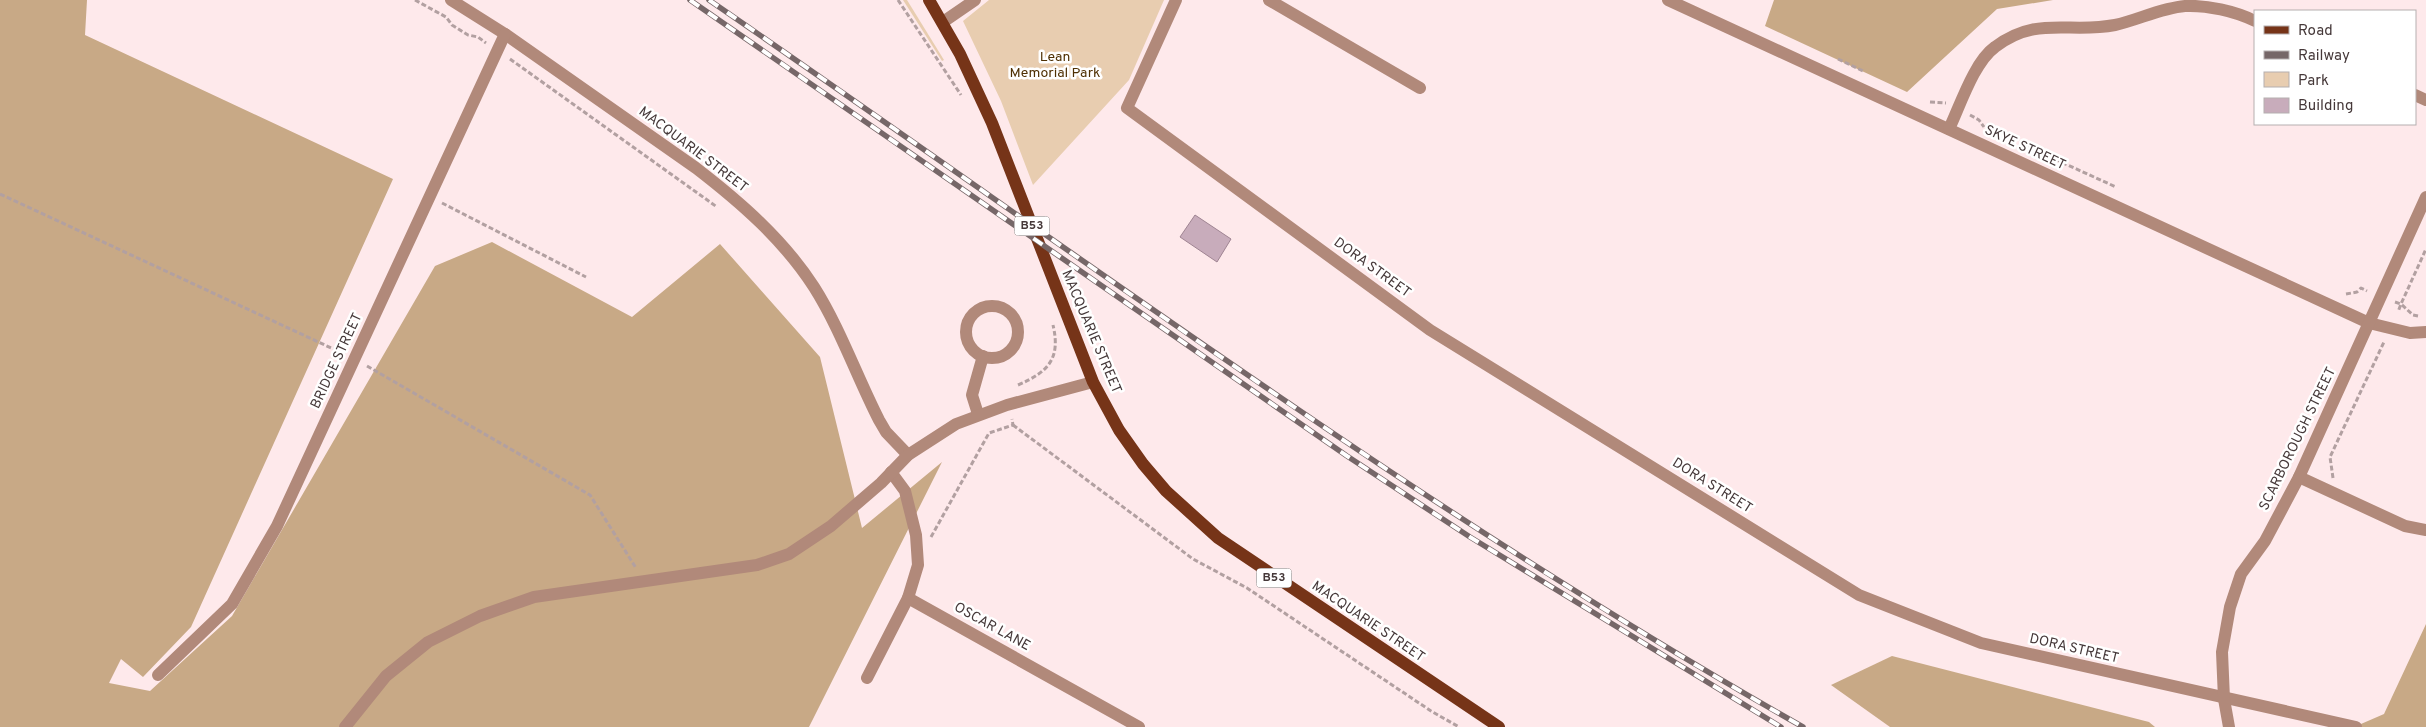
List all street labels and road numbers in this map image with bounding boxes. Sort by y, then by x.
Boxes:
street label: MACQUARIE STREET [635,103,751,197]
street label: SKYE STREET [1982,122,2068,174]
road number: B53 [1014,217,1050,236]
street label: DORA STREET [1330,234,1414,302]
street label: MACQUARIE STREET [1057,268,1125,396]
street label: BRIDGE STREET [307,310,367,412]
street label: SCARBOROUGH STREET [2256,365,2340,513]
street label: DORA STREET [1669,455,1755,517]
road number: B53 [1256,568,1292,588]
street label: MACQUARIE STREET [1308,578,1428,666]
street label: OSCAR LANE [951,599,1033,655]
street label: DORA STREET [2028,630,2120,668]

